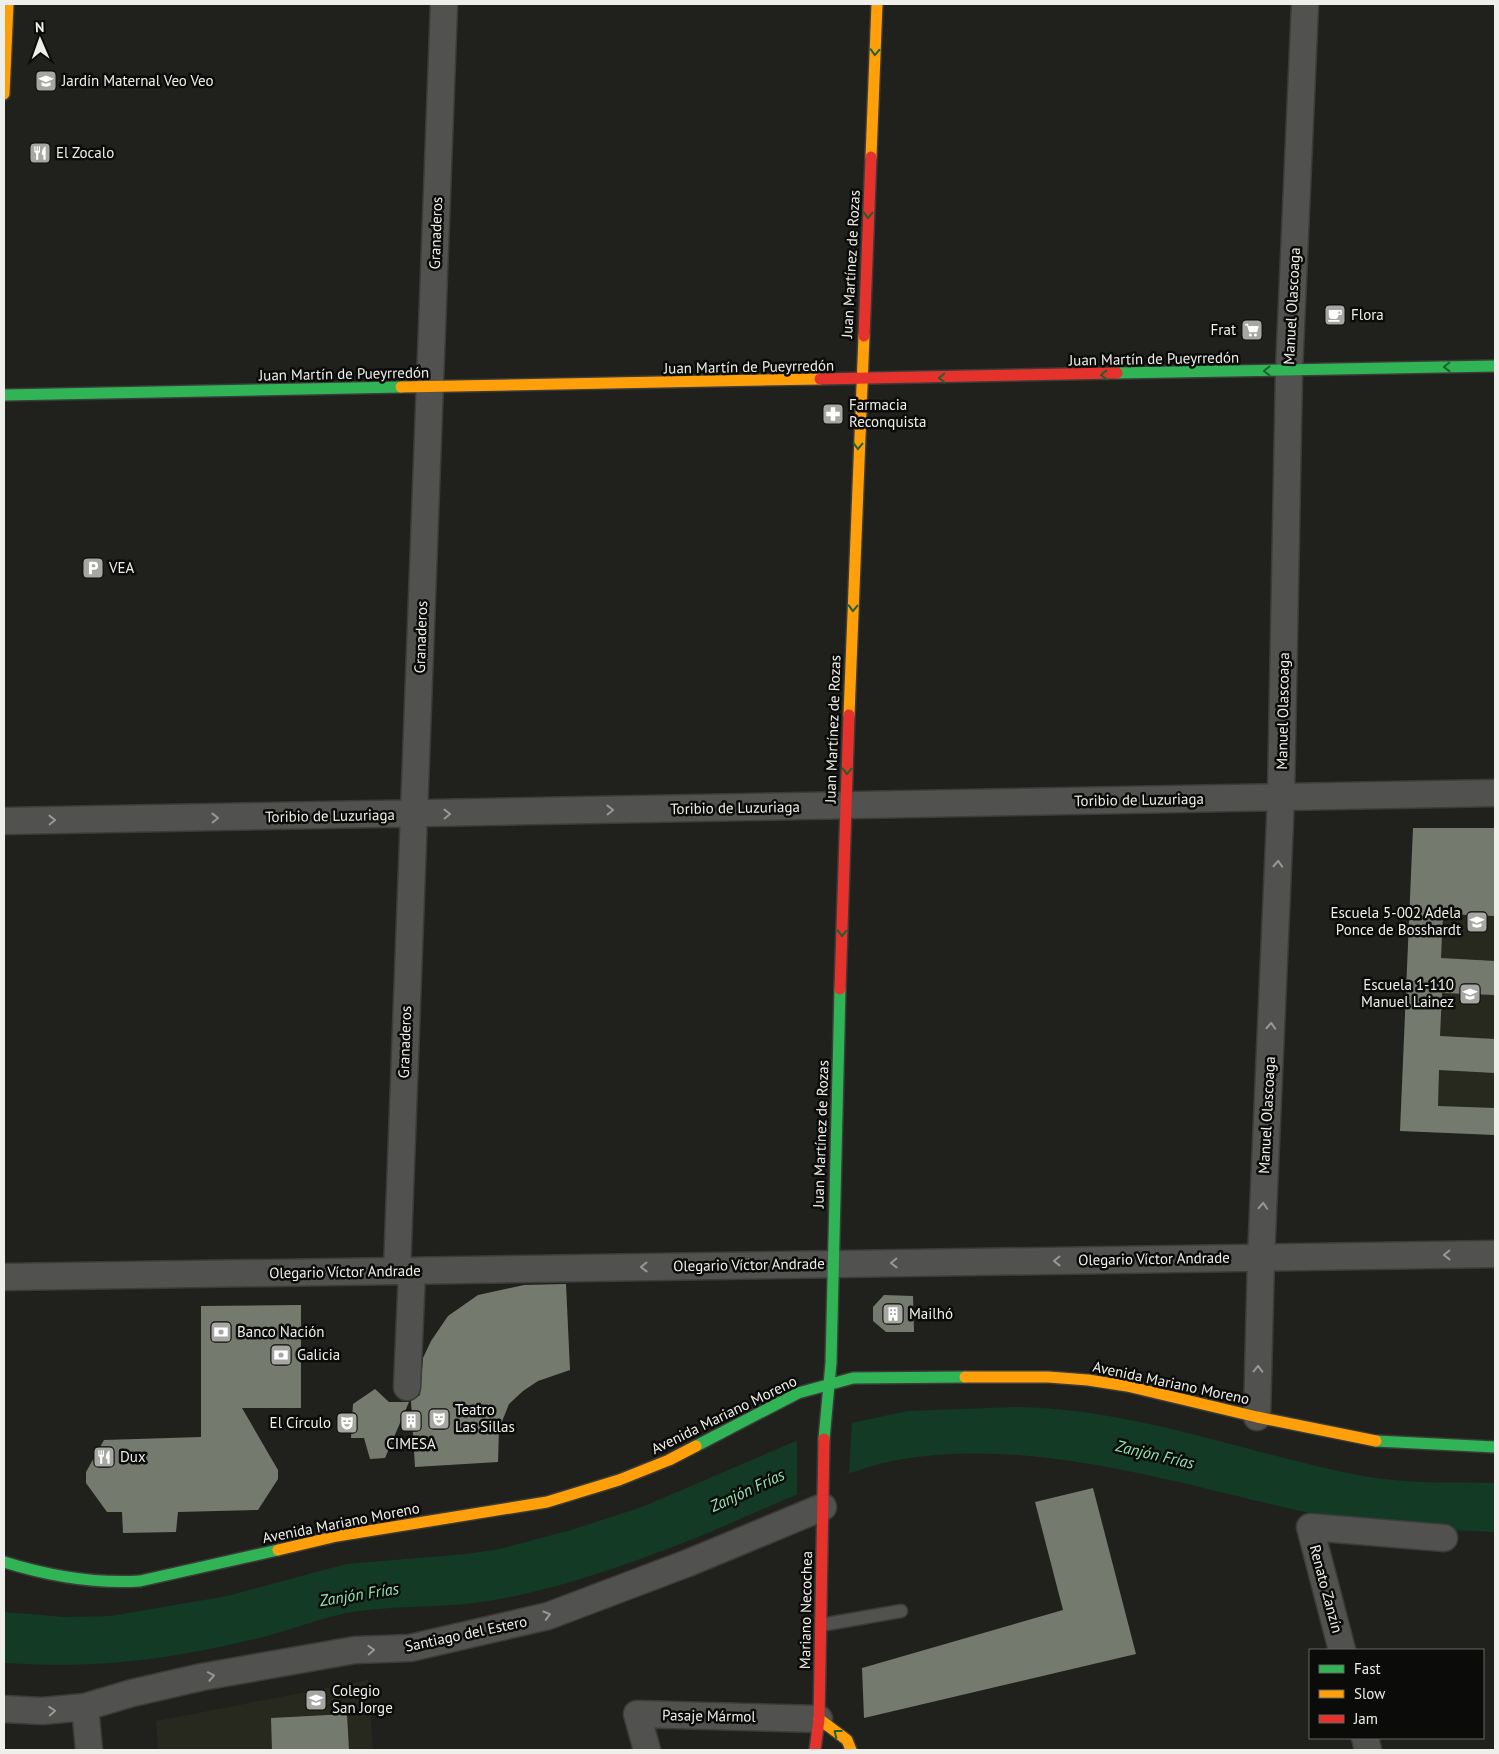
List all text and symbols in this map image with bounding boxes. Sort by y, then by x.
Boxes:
north arrow [15,15,65,65]
text: N [35,18,44,36]
one-way arrow [870,49,881,57]
school or university icon: Jardín Maternal Veo Veo [34,69,58,93]
place label: Jardín Maternal Veo Veo [61,71,214,90]
restaurant icon: El Zocalo [28,141,52,165]
place label: El Zocalo [56,143,114,162]
street label: Juan Martínez de Rozas [837,190,864,339]
street label: Granaderos [425,196,446,270]
one-way arrow [863,212,873,219]
street label: Manuel Olascoaga [1279,247,1304,365]
cafe icon: Flora [1323,303,1347,327]
place label: Flora [1351,305,1384,324]
supermarket icon: Frat [1240,318,1264,342]
place label: Frat [1211,320,1236,339]
street label: Juan Martín de Pueyrredón [1068,348,1239,370]
street label: Juan Martín de Pueyrredón [663,356,834,378]
one-way arrow [1442,362,1450,373]
street label: Juan Martín de Pueyrredón [258,363,429,385]
one-way arrow [1262,366,1270,377]
one-way arrow [1100,369,1108,380]
one-way arrow [937,373,945,383]
place label: Farmacia Reconquista [849,395,926,431]
pharmacy icon: Farmacia Reconquista [821,402,845,426]
one-way arrow [853,442,864,450]
parking icon: VEA [81,556,105,580]
place label: VEA [108,558,135,577]
street label: Granaderos [410,600,431,674]
one-way arrow [847,605,858,613]
street label: Manuel Olascoaga [1272,652,1293,770]
street label: Juan Martínez de Rozas [820,655,845,804]
one-way arrow [842,767,852,775]
street label: Toribio de Luzuriaga [1074,789,1204,810]
street label: Toribio de Luzuriaga [670,797,800,818]
street label: Toribio de Luzuriaga [265,805,395,826]
one-way arrow [606,805,614,816]
one-way arrow [444,808,452,819]
one-way arrow [211,812,219,823]
one-way arrow [49,815,57,825]
one-way arrow [1273,860,1283,868]
place label: Escuela 5-002 Adela Ponce de Bosshardt [1330,903,1461,939]
school or university icon: Escuela 5-002 Adela Ponce de Bosshardt [1465,910,1489,934]
one-way arrow [836,929,847,937]
place label: Escuela 1-110 Manuel Lainez [1361,975,1454,1011]
school or university icon: Escuela 1-110 Manuel Lainez [1458,982,1482,1006]
street label: Granaderos [394,1005,415,1079]
one-way arrow [1265,1022,1276,1030]
street label: Manuel Olascoaga [1254,1056,1279,1174]
street label: Juan Martínez de Rozas [808,1060,833,1209]
one-way arrow [1258,1202,1268,1210]
street label: Olegario Víctor Andrade [1078,1248,1230,1269]
one-way arrow [1442,1250,1450,1260]
street label: Olegario Víctor Andrade [673,1254,825,1275]
one-way arrow [1052,1256,1060,1266]
one-way arrow [890,1258,898,1268]
street label: Olegario Víctor Andrade [269,1261,421,1282]
one-way arrow [640,1262,648,1272]
building icon: Mailhó [881,1302,905,1326]
place label: Mailhó [909,1304,953,1323]
bank icon: Banco Nación [209,1320,233,1344]
place label: Banco Nación [237,1322,324,1341]
bank icon: Galicia [269,1343,293,1367]
place label: Galicia [297,1345,340,1364]
street label: Avenida Mariano Moreno [1091,1357,1251,1408]
one-way arrow [1253,1364,1263,1372]
street label: Avenida Mariano Moreno [648,1371,800,1458]
place label: Teatro Las Sillas [455,1400,515,1436]
theatre icon: Teatro Las Sillas [427,1407,451,1431]
building icon: CIMESA [399,1409,423,1433]
theatre icon: El Círculo [335,1411,359,1435]
place label: El Círculo [270,1413,331,1432]
place label: CIMESA [386,1434,436,1453]
water label: Zanjón Frías [1113,1435,1197,1473]
restaurant icon: Dux [92,1445,116,1469]
place label: Dux [120,1447,146,1466]
water label: Zanjón Frías [706,1464,788,1516]
street label: Avenida Mariano Moreno [261,1498,421,1547]
street label: Renato Zanzín [1306,1543,1347,1635]
street label: Mariano Necochea [795,1551,816,1669]
water label: Zanjón Frías [317,1578,401,1610]
street label: Santiago del Estero [403,1611,529,1656]
one-way arrow [542,1611,551,1621]
one-way arrow [367,1644,375,1655]
legend [1309,1649,1484,1739]
text: Fast [1354,1659,1381,1678]
one-way arrow [206,1671,215,1681]
place label: Colegio San Jorge [332,1681,393,1717]
text: Slow [1354,1684,1385,1703]
school or university icon: Colegio San Jorge [304,1688,328,1712]
one-way arrow [49,1705,57,1716]
street label: Pasaje Mármol [662,1705,757,1726]
text: Jam [1353,1709,1378,1728]
one-way arrow [833,1730,843,1739]

